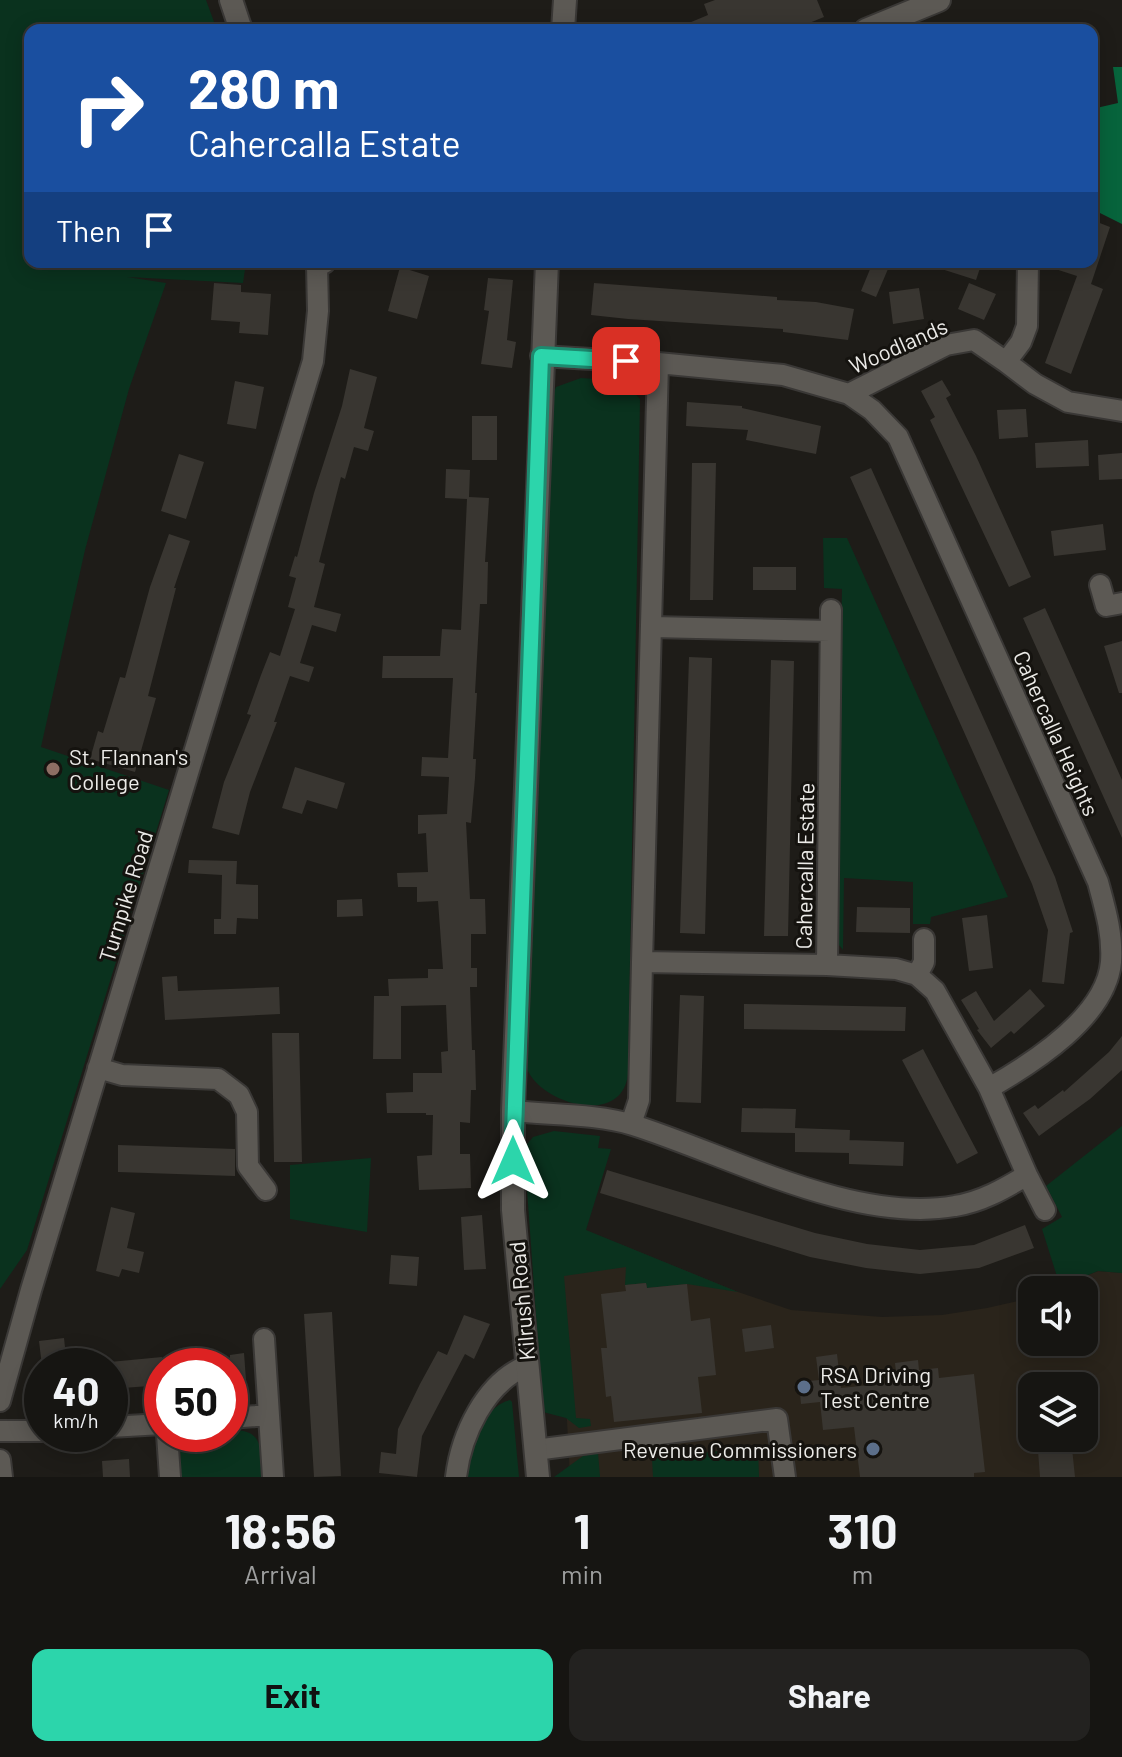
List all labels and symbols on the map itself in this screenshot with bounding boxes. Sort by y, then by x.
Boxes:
street label: Woodlands [845,312,951,378]
pin [592,327,660,395]
street label: Cahercalla Heights [1009,646,1105,820]
place label: St. Flannan's College [69,743,188,794]
marker: St. Flannan's College [44,760,62,778]
street label: Cahercalla Estate [790,782,818,950]
street label: Turnpike Road [93,827,157,965]
position arrow [471,1119,555,1203]
street label: Kilrush Road [503,1240,539,1362]
speed limit sign: 50 [144,1348,248,1452]
place label: RSA Driving Test Centre [820,1361,931,1412]
marker: RSA Driving Test Centre [795,1378,813,1396]
place label: Revenue Commissioners [623,1436,857,1462]
marker: Revenue Commissioners [864,1440,882,1458]

